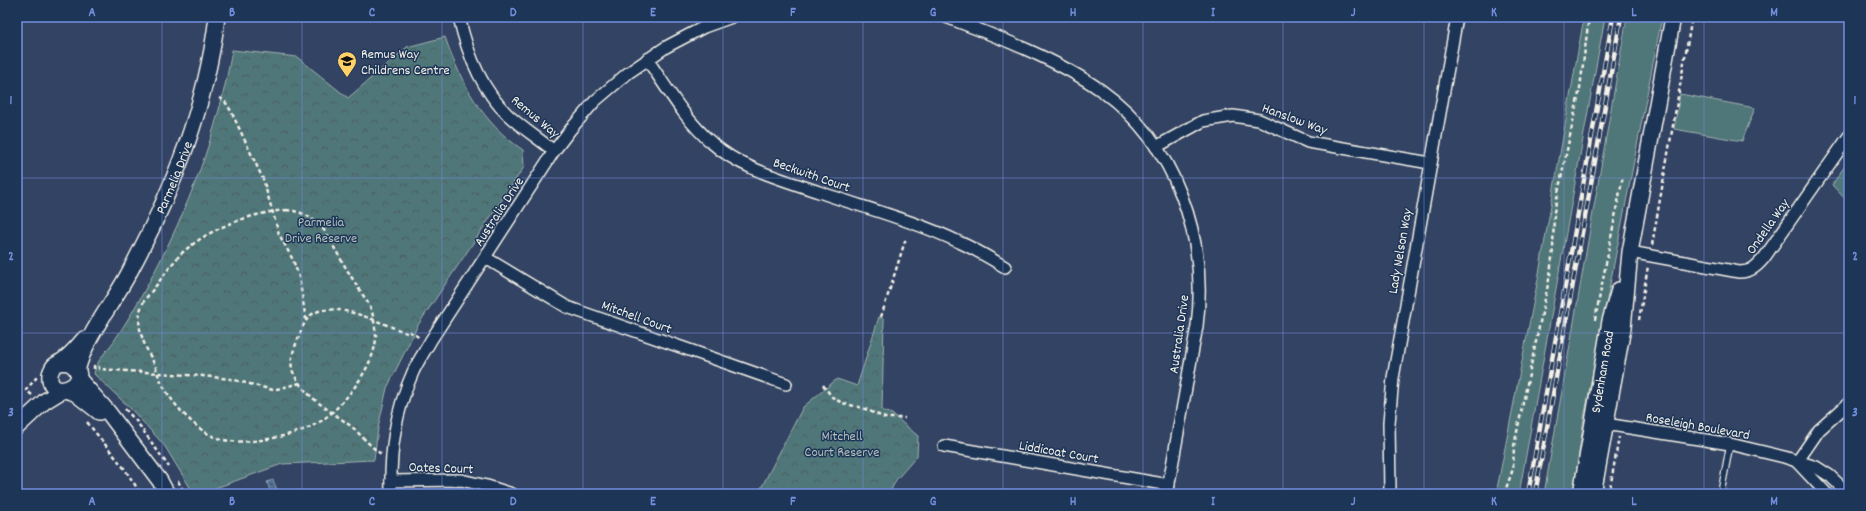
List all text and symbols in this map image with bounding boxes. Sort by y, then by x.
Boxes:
text: A [88,4,96,23]
text: B [229,4,235,23]
text: C [369,4,376,23]
text: D [510,4,517,23]
text: E [650,4,657,23]
text: F [790,4,796,23]
text: G [930,4,937,23]
text: H [1070,4,1077,23]
text: I [1211,4,1216,23]
text: J [1351,4,1356,23]
text: K [1491,4,1497,23]
text: L [1631,4,1637,23]
text: M [1770,4,1778,23]
place label: Remus Way Childrens Centre [361,45,450,81]
school or university icon: Remus Way Childrens Centre [336,50,358,78]
street label: Remus Way [506,91,564,144]
text: 1 [10,92,13,111]
text: 1 [1854,92,1857,111]
street label: Hanslow Way [1259,99,1330,141]
street label: Parmelia Drive [152,139,199,218]
street label: Beckwith Court [770,153,852,198]
street label: Australia Drive [470,173,530,251]
street label: Ondella Way [1742,195,1795,259]
street label: Lady Nelson Way [1384,207,1418,296]
park label: Parmelia Drive Reserve [285,213,357,249]
text: 2 [8,248,14,267]
text: 2 [1852,248,1858,267]
street label: Australia Drive [1165,294,1195,375]
street label: Mitchell Court [598,296,674,340]
street label: Sydenham Road [1587,329,1620,415]
text: 3 [8,404,14,423]
text: 3 [1852,404,1858,423]
street label: Roseleigh Boulevard [1644,408,1751,446]
park label: Mitchell Court Reserve [805,427,879,463]
street label: Liddicoat Court [1017,436,1100,470]
street label: Oates Court [408,458,474,480]
text: A [88,493,96,511]
text: B [229,493,235,511]
text: C [369,493,376,511]
text: D [510,493,517,511]
text: E [650,493,657,511]
text: F [790,493,796,511]
text: G [930,493,937,511]
text: H [1070,493,1077,511]
text: I [1211,493,1216,511]
text: J [1351,493,1356,511]
text: K [1491,493,1497,511]
text: L [1631,493,1637,511]
text: M [1770,493,1778,511]

